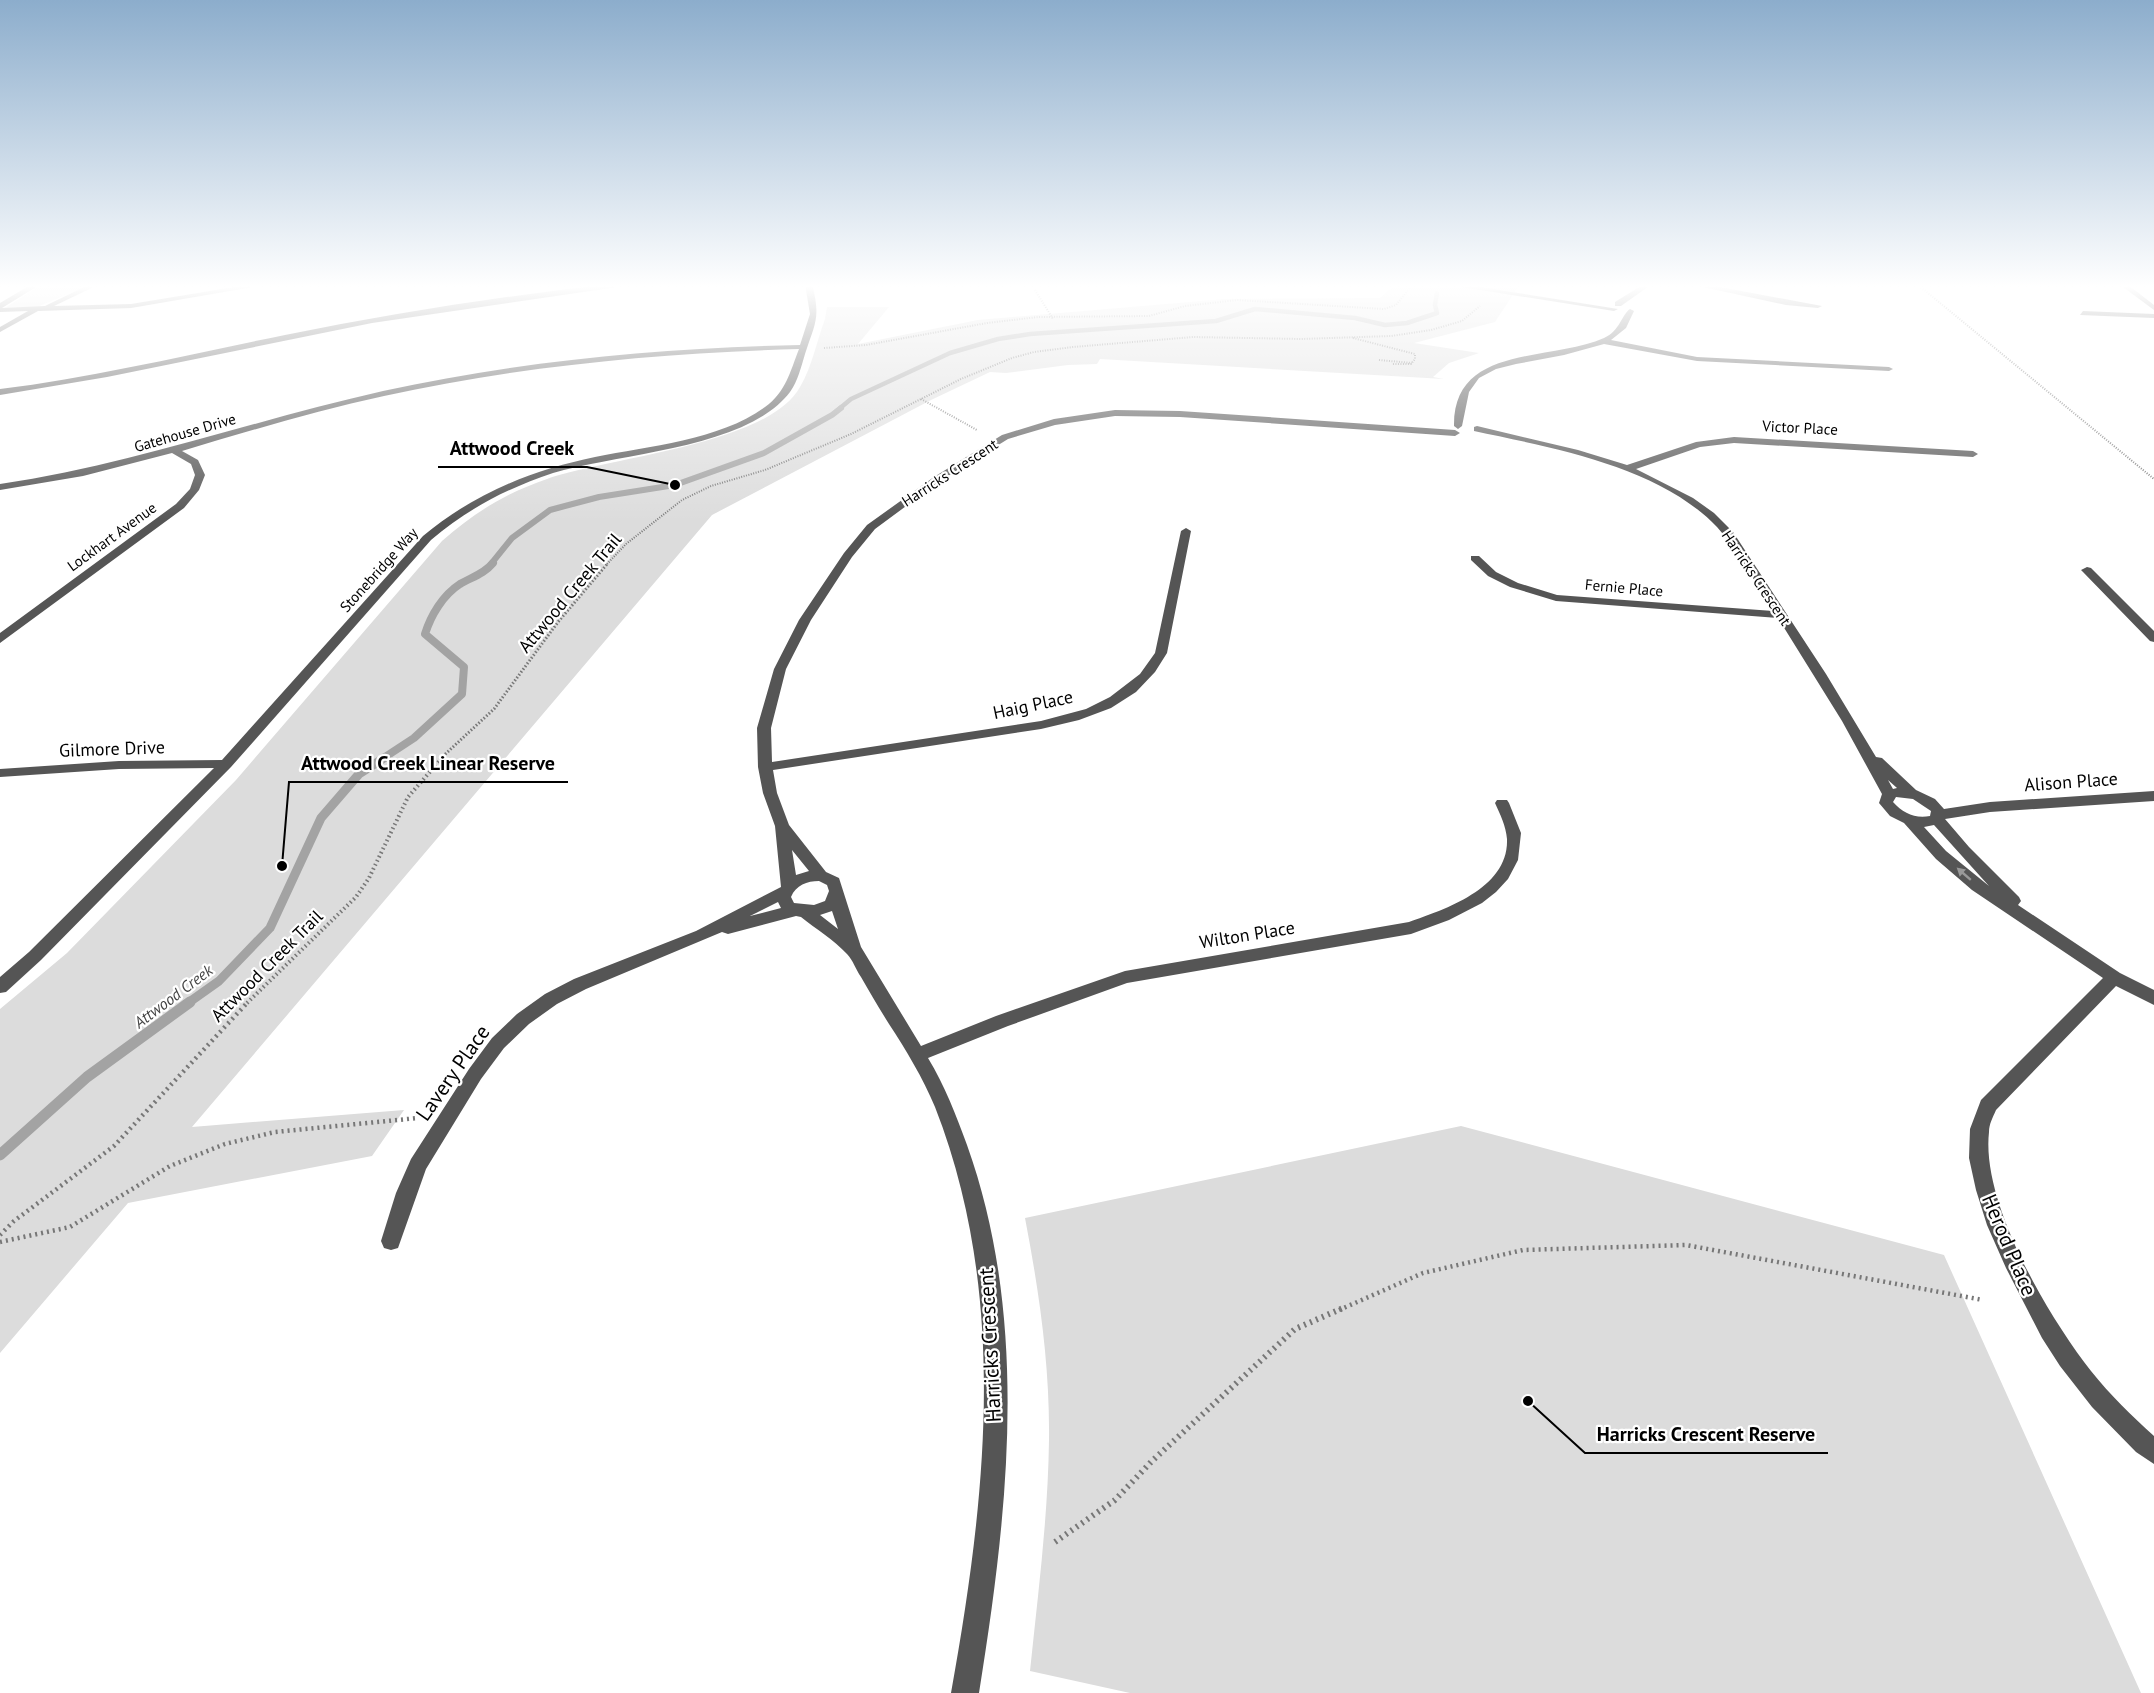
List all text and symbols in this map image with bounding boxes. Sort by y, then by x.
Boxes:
street label: Gatehouse Drive [132,409,238,456]
street label: Victor Place [1761,416,1838,439]
callout: Attwood Creek [438,429,587,467]
street label: Harricks Crescent [898,434,1001,511]
text: Attwood Creek [450,435,574,461]
street label: Lockhart Avenue [63,498,160,575]
street label: Stonebridge Way [336,523,422,616]
street label: Harricks Crescent [1718,527,1795,629]
street label: Attwood Creek Trail [513,528,627,657]
street label: Fernie Place [1584,575,1664,600]
street label: Haig Place [991,685,1075,724]
street label: Gilmore Drive [59,735,165,762]
callout: Attwood Creek Linear Reserve [289,744,568,782]
text: Attwood Creek Linear Reserve [301,750,555,776]
street label: Alison Place [2023,767,2118,796]
one-way arrow [1957,868,1972,881]
street label: Attwood Creek Trail [206,904,328,1026]
street label: Wilton Place [1198,916,1296,953]
water label: Attwood Creek [129,959,217,1033]
street label: Lavery Place [410,1019,496,1126]
street label: Herod Place [1976,1190,2043,1300]
street label: Harricks Crescent [972,1267,1007,1423]
callout: Harricks Crescent Reserve [1585,1415,1828,1453]
text: Harricks Crescent Reserve [1597,1421,1815,1447]

